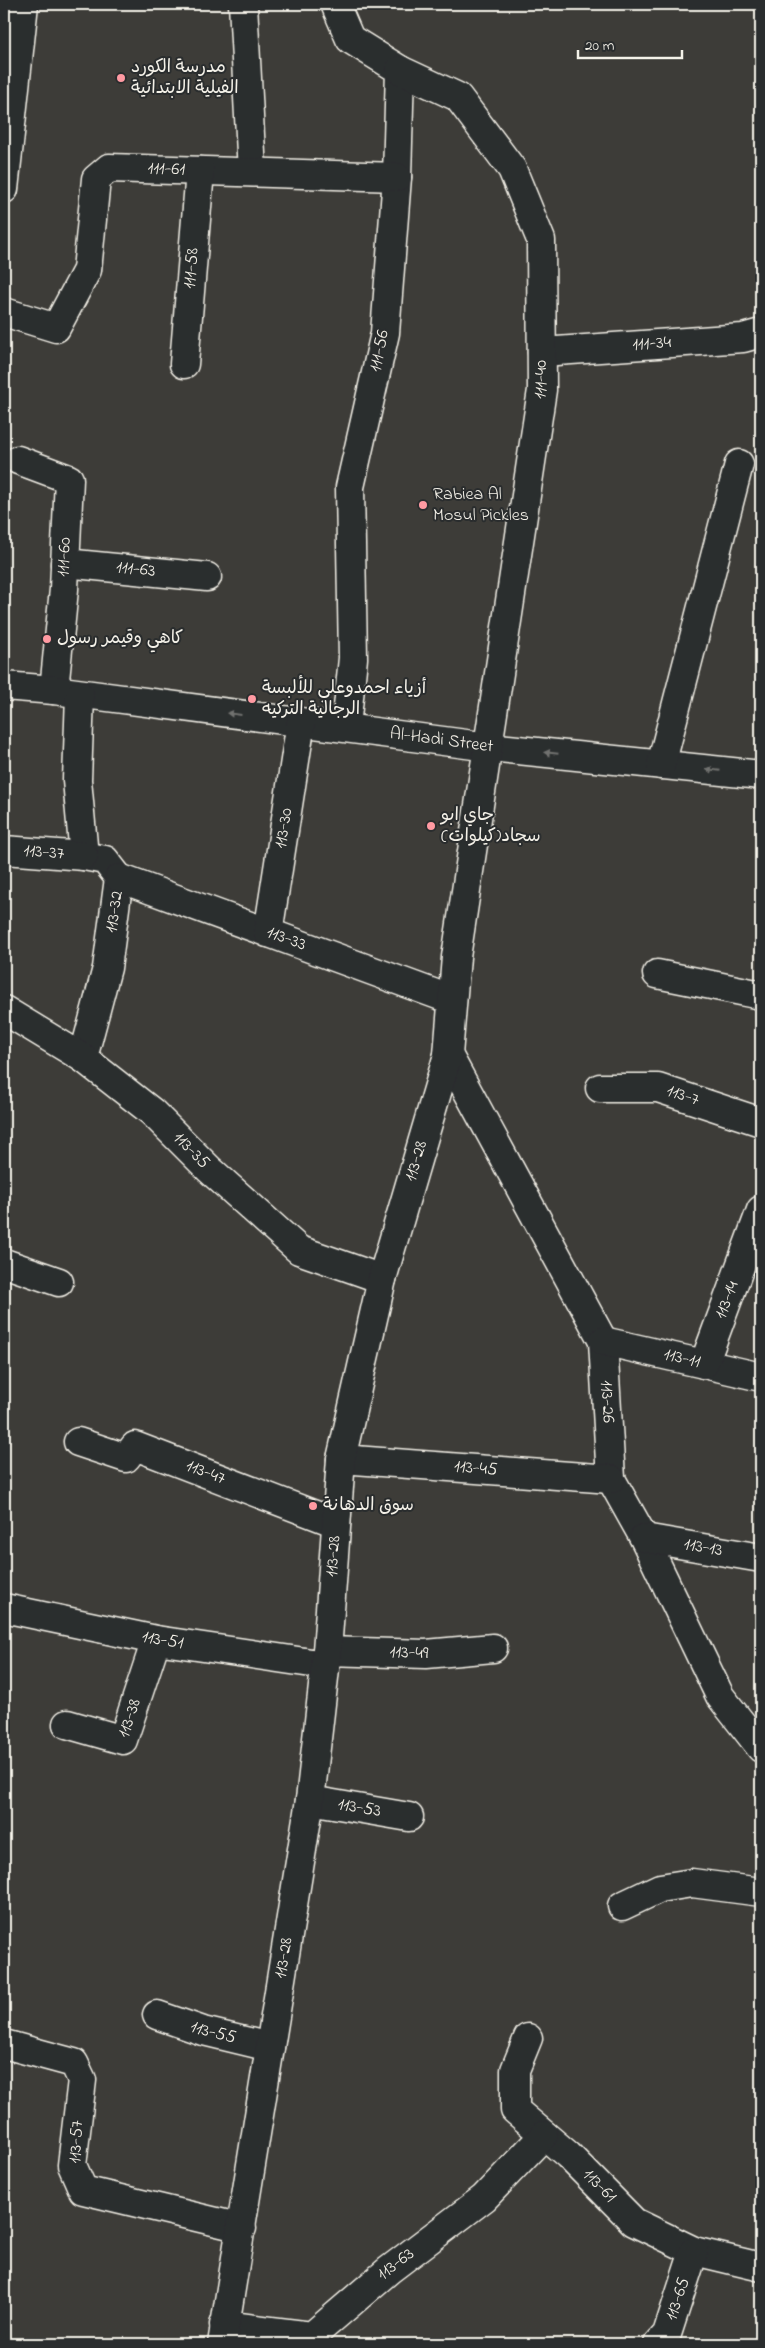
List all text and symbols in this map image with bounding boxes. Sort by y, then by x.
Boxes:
scale bar [578,28,681,60]
text: 20 m [585,35,615,57]
place label: مدرسة الكورد الفيلية الابتدائية [131,55,239,102]
marker: مدرسة الكورد الفيلية الابتدائية [115,72,127,84]
street label: 111-61 [147,156,186,183]
street label: 111-58 [177,247,207,290]
street label: 111-56 [363,328,397,374]
street label: 111-34 [631,330,673,359]
street label: 111-40 [528,360,555,401]
place label: Rabiea Al Mosul Pickles [433,482,529,529]
marker: Rabiea Al Mosul Pickles [417,499,429,511]
street label: 111-60 [51,536,79,577]
street label: 111-63 [115,555,156,585]
place label: كاهي وقيمر رسول [57,626,184,653]
marker: كاهي وقيمر رسول [41,633,53,645]
place label: أزياء احمدوعلي للألبسة الرجالية التركيه [262,675,427,723]
marker: أزياء احمدوعلي للألبسة الرجالية التركيه [246,693,258,705]
one-way arrow [225,710,241,718]
street label: Al-Hadi Street [388,721,495,760]
one-way arrow [543,749,559,757]
one-way arrow [704,766,720,774]
place label: جاي ابو سجاد(كيلوات) [439,803,541,850]
street label: 113-30 [268,806,300,850]
marker: جاي ابو سجاد(كيلوات) [425,820,437,832]
street label: 113-37 [23,839,66,868]
street label: 113-32 [99,889,131,935]
street label: 113-33 [263,920,310,958]
street label: 113-7 [663,1079,703,1114]
street label: 113-35 [166,1126,215,1175]
street label: 113-28 [398,1137,435,1185]
street label: 113-14 [709,1277,747,1323]
street label: 113-11 [661,1342,703,1376]
street label: 113-26 [592,1380,621,1424]
street label: 113-47 [182,1454,230,1493]
street label: 113-45 [453,1454,498,1484]
place label: سوق الدهانة [323,1493,414,1519]
marker: سوق الدهانة [307,1500,319,1512]
street label: 113-13 [682,1532,724,1564]
street label: 113-28 [319,1534,348,1578]
street label: 113-51 [139,1624,185,1657]
street label: 113-49 [389,1640,429,1667]
street label: 113-38 [112,1695,149,1741]
street label: 113-53 [336,1792,383,1825]
street label: 113-28 [268,1935,301,1981]
street label: 113-55 [187,2015,239,2051]
street label: 113-57 [63,2119,91,2164]
street label: 113-61 [576,2163,622,2210]
street label: 113-63 [372,2242,420,2287]
street label: 113-65 [659,2274,697,2324]

